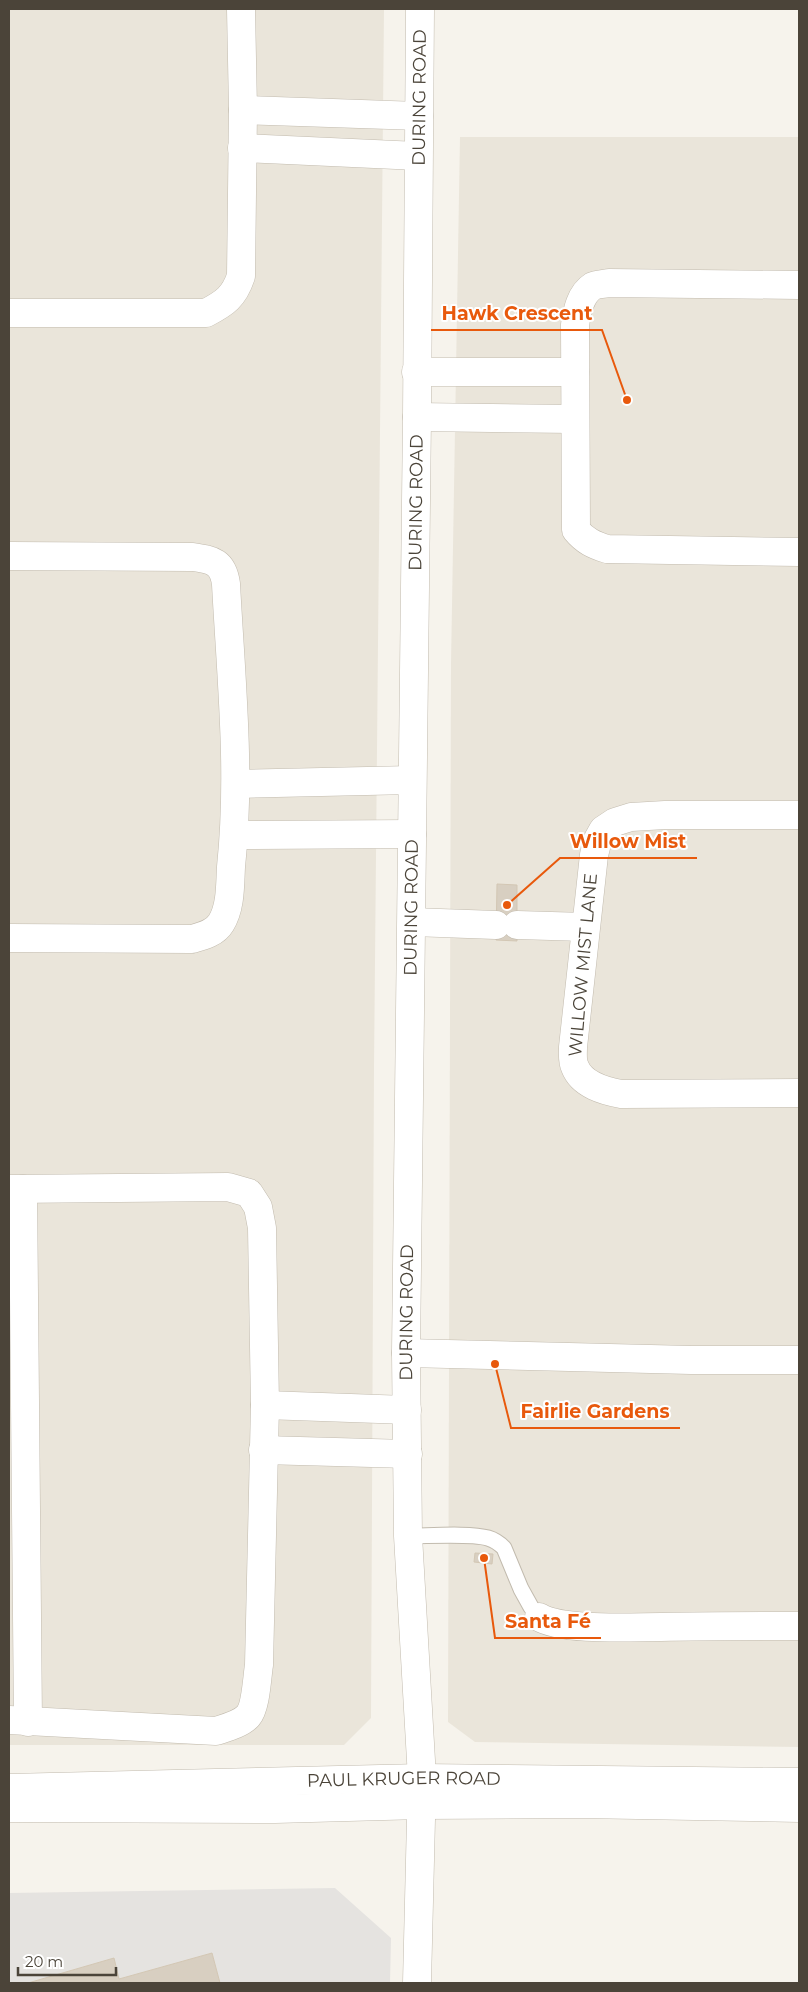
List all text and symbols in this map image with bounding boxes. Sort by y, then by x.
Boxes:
street label: DURING ROAD [408,29,431,166]
callout: Hawk Crescent [431,296,602,330]
text: Hawk Crescent [442,302,592,325]
street label: DURING ROAD [404,434,428,571]
callout: Willow Mist [560,824,697,858]
text: Willow Mist [570,830,686,853]
street label: DURING ROAD [399,839,423,976]
street label: WILLOW MIST LANE [564,872,602,1058]
street label: DURING ROAD [395,1244,418,1381]
callout: Fairlie Gardens [511,1394,680,1428]
text: Fairlie Gardens [521,1400,669,1423]
callout: Santa Fé [495,1604,601,1638]
text: Santa Fé [505,1610,591,1633]
street label: PAUL KRUGER ROAD [307,1767,501,1792]
scale bar [18,1944,115,1976]
text: 20 m [25,1952,63,1971]

